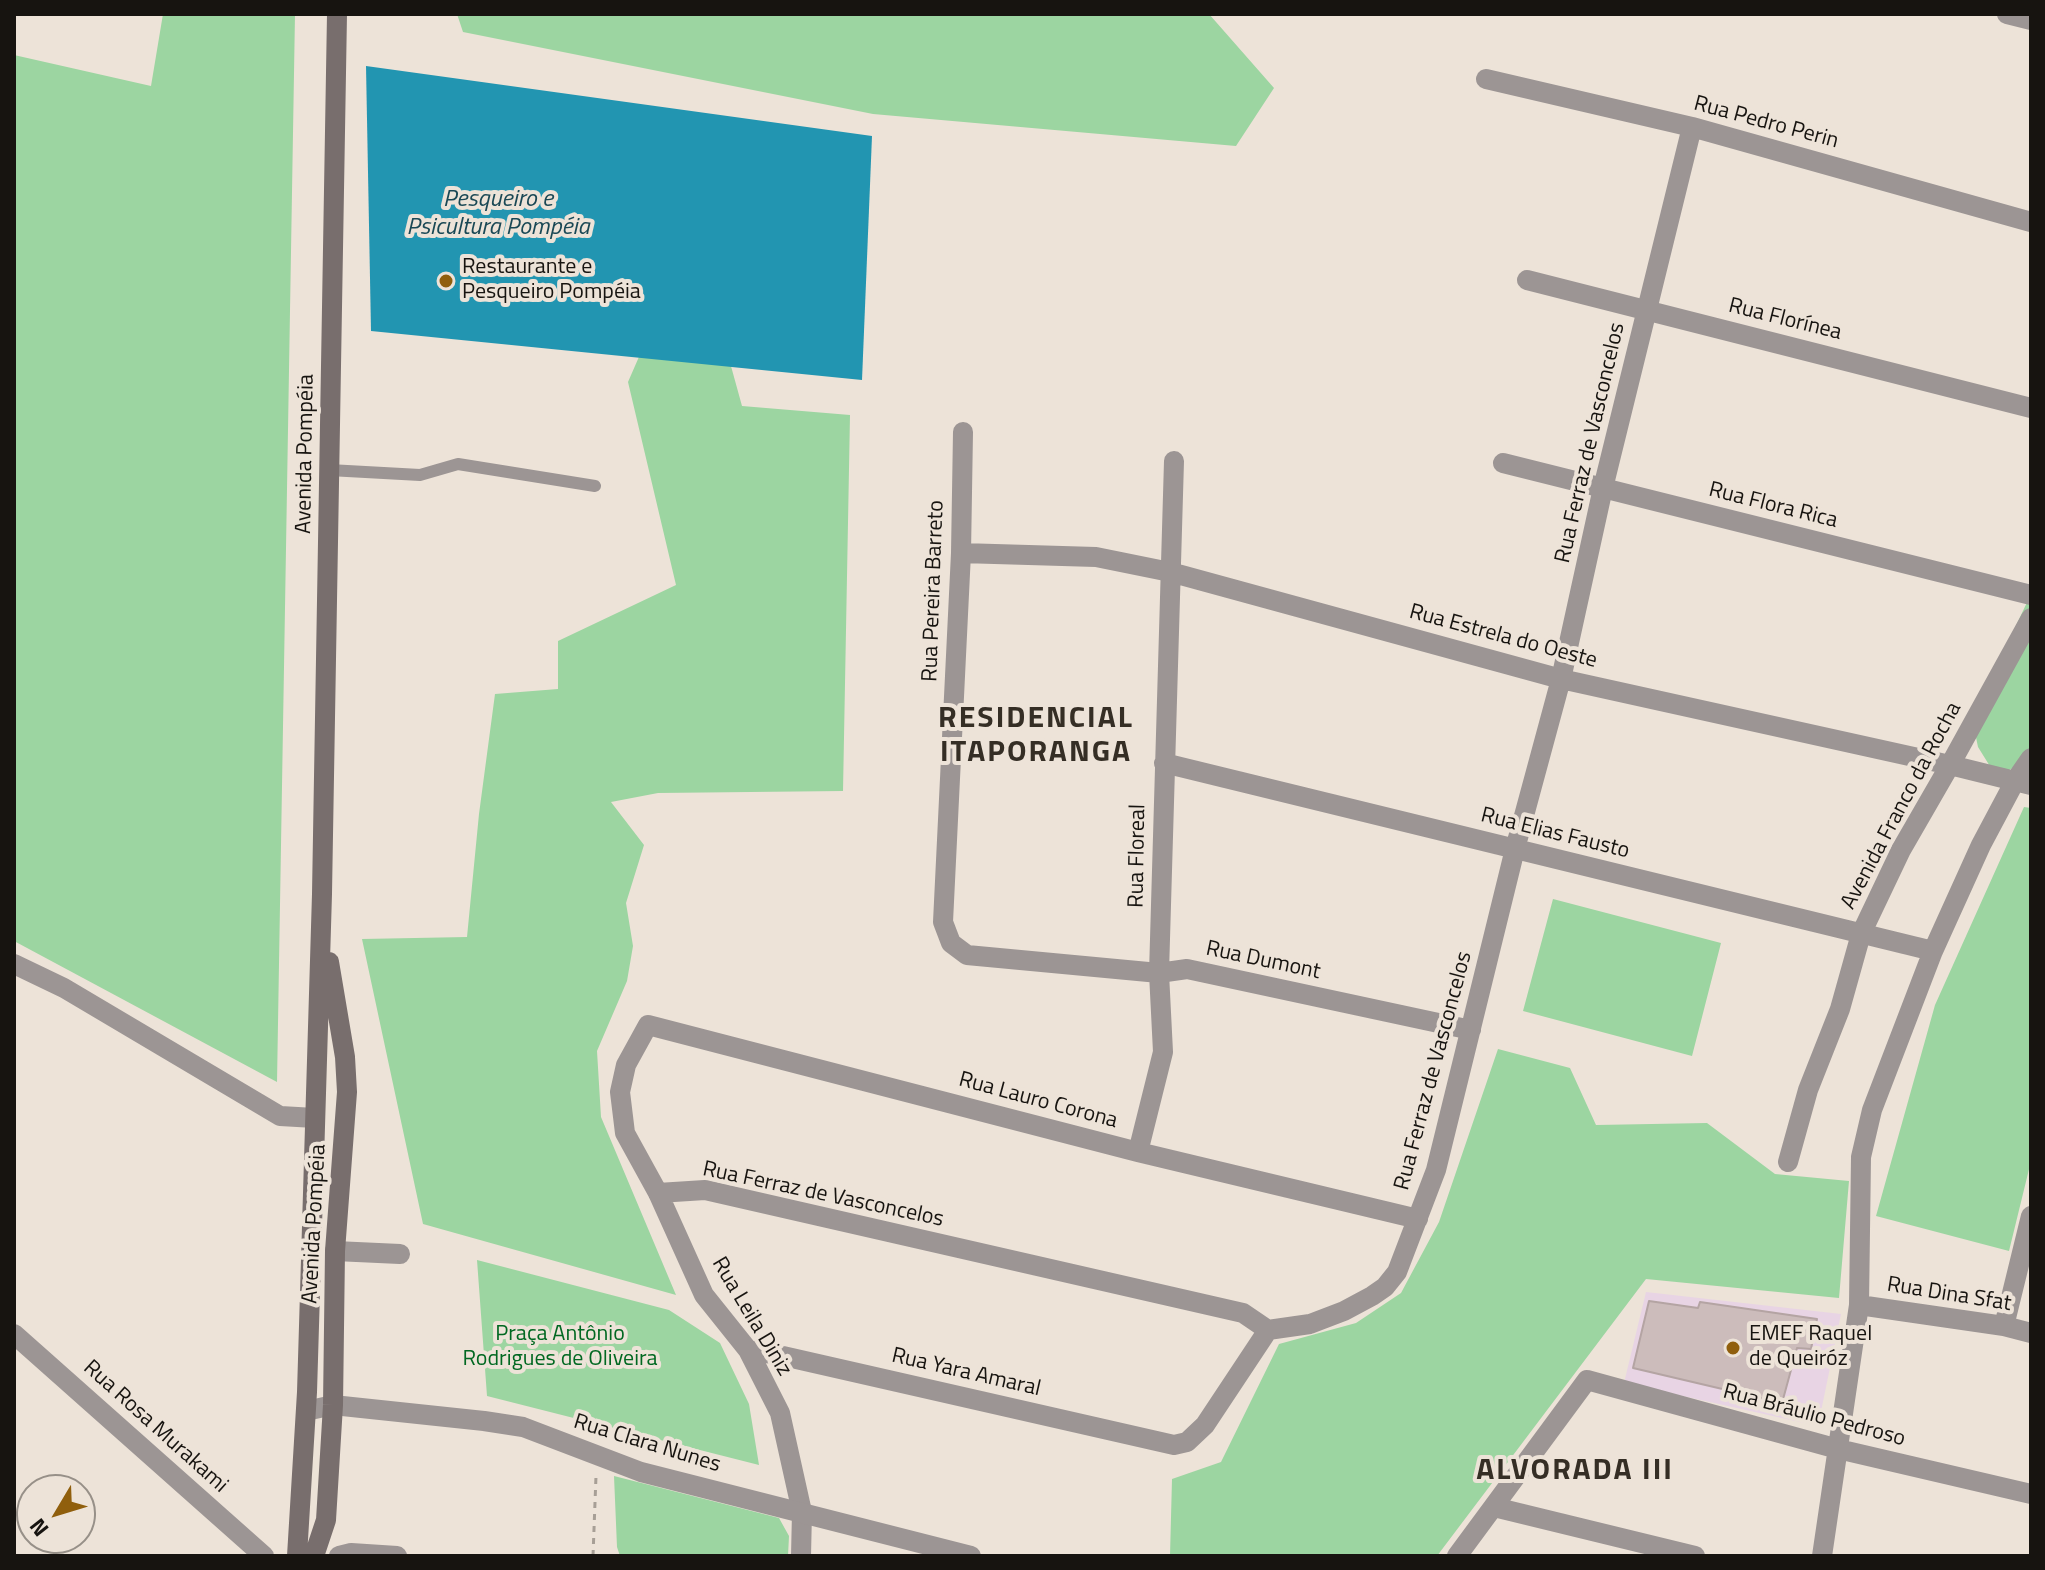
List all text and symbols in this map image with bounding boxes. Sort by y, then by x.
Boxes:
street label: Rua Pedro Perin [1691,91,1841,155]
water label: Pesqueiro e Psicultura Pompéia [407,186,589,242]
place label: Restaurante e Pesqueiro Pompéia [462,255,641,306]
marker: Restaurante e Pesqueiro Pompéia [437,272,455,290]
street label: Rua Florínea [1726,293,1844,347]
street label: Rua Ferraz de Vasconcelos [1550,320,1632,566]
street label: Avenida Pompéia [291,374,321,534]
street label: Rua Flora Rica [1706,477,1840,535]
street label: Rua Pereira Barreto [918,500,950,682]
street label: Rua Estrela do Oeste [1406,599,1600,675]
street label: Avenida Franco da Rocha [1836,698,1968,914]
district label: RESIDENCIAL ITAPORANGA [938,702,1134,772]
street label: Rua Elias Fausto [1478,803,1632,865]
street label: Rua Floreal [1124,804,1152,908]
street label: Rua Dumont [1203,936,1323,986]
street label: Rua Ferraz de Vasconcelos [1389,949,1479,1193]
street label: Rua Lauro Corona [956,1067,1120,1135]
street label: Avenida Pompéia [298,1143,332,1305]
street label: Rua Ferraz de Vasconcelos [700,1157,946,1233]
street label: Rua Leila Diniz [705,1253,797,1381]
street label: Rua Dina Sfat [1885,1272,2013,1318]
park label: Praça Antônio Rodrigues de Oliveira [462,1322,658,1374]
place label: EMEF Raquel de Queiróz [1749,1322,1872,1374]
marker: EMEF Raquel de Queiróz [1724,1339,1742,1357]
street label: Rua Yara Amaral [889,1343,1043,1403]
street label: Rua Rosa Murakami [77,1355,233,1499]
street label: Rua Bráulio Pedroso [1720,1379,1908,1453]
street label: Rua Clara Nunes [570,1409,724,1479]
district label: ALVORADA III [1476,1454,1674,1490]
north arrow [16,1474,96,1554]
text: N [21,1511,57,1544]

